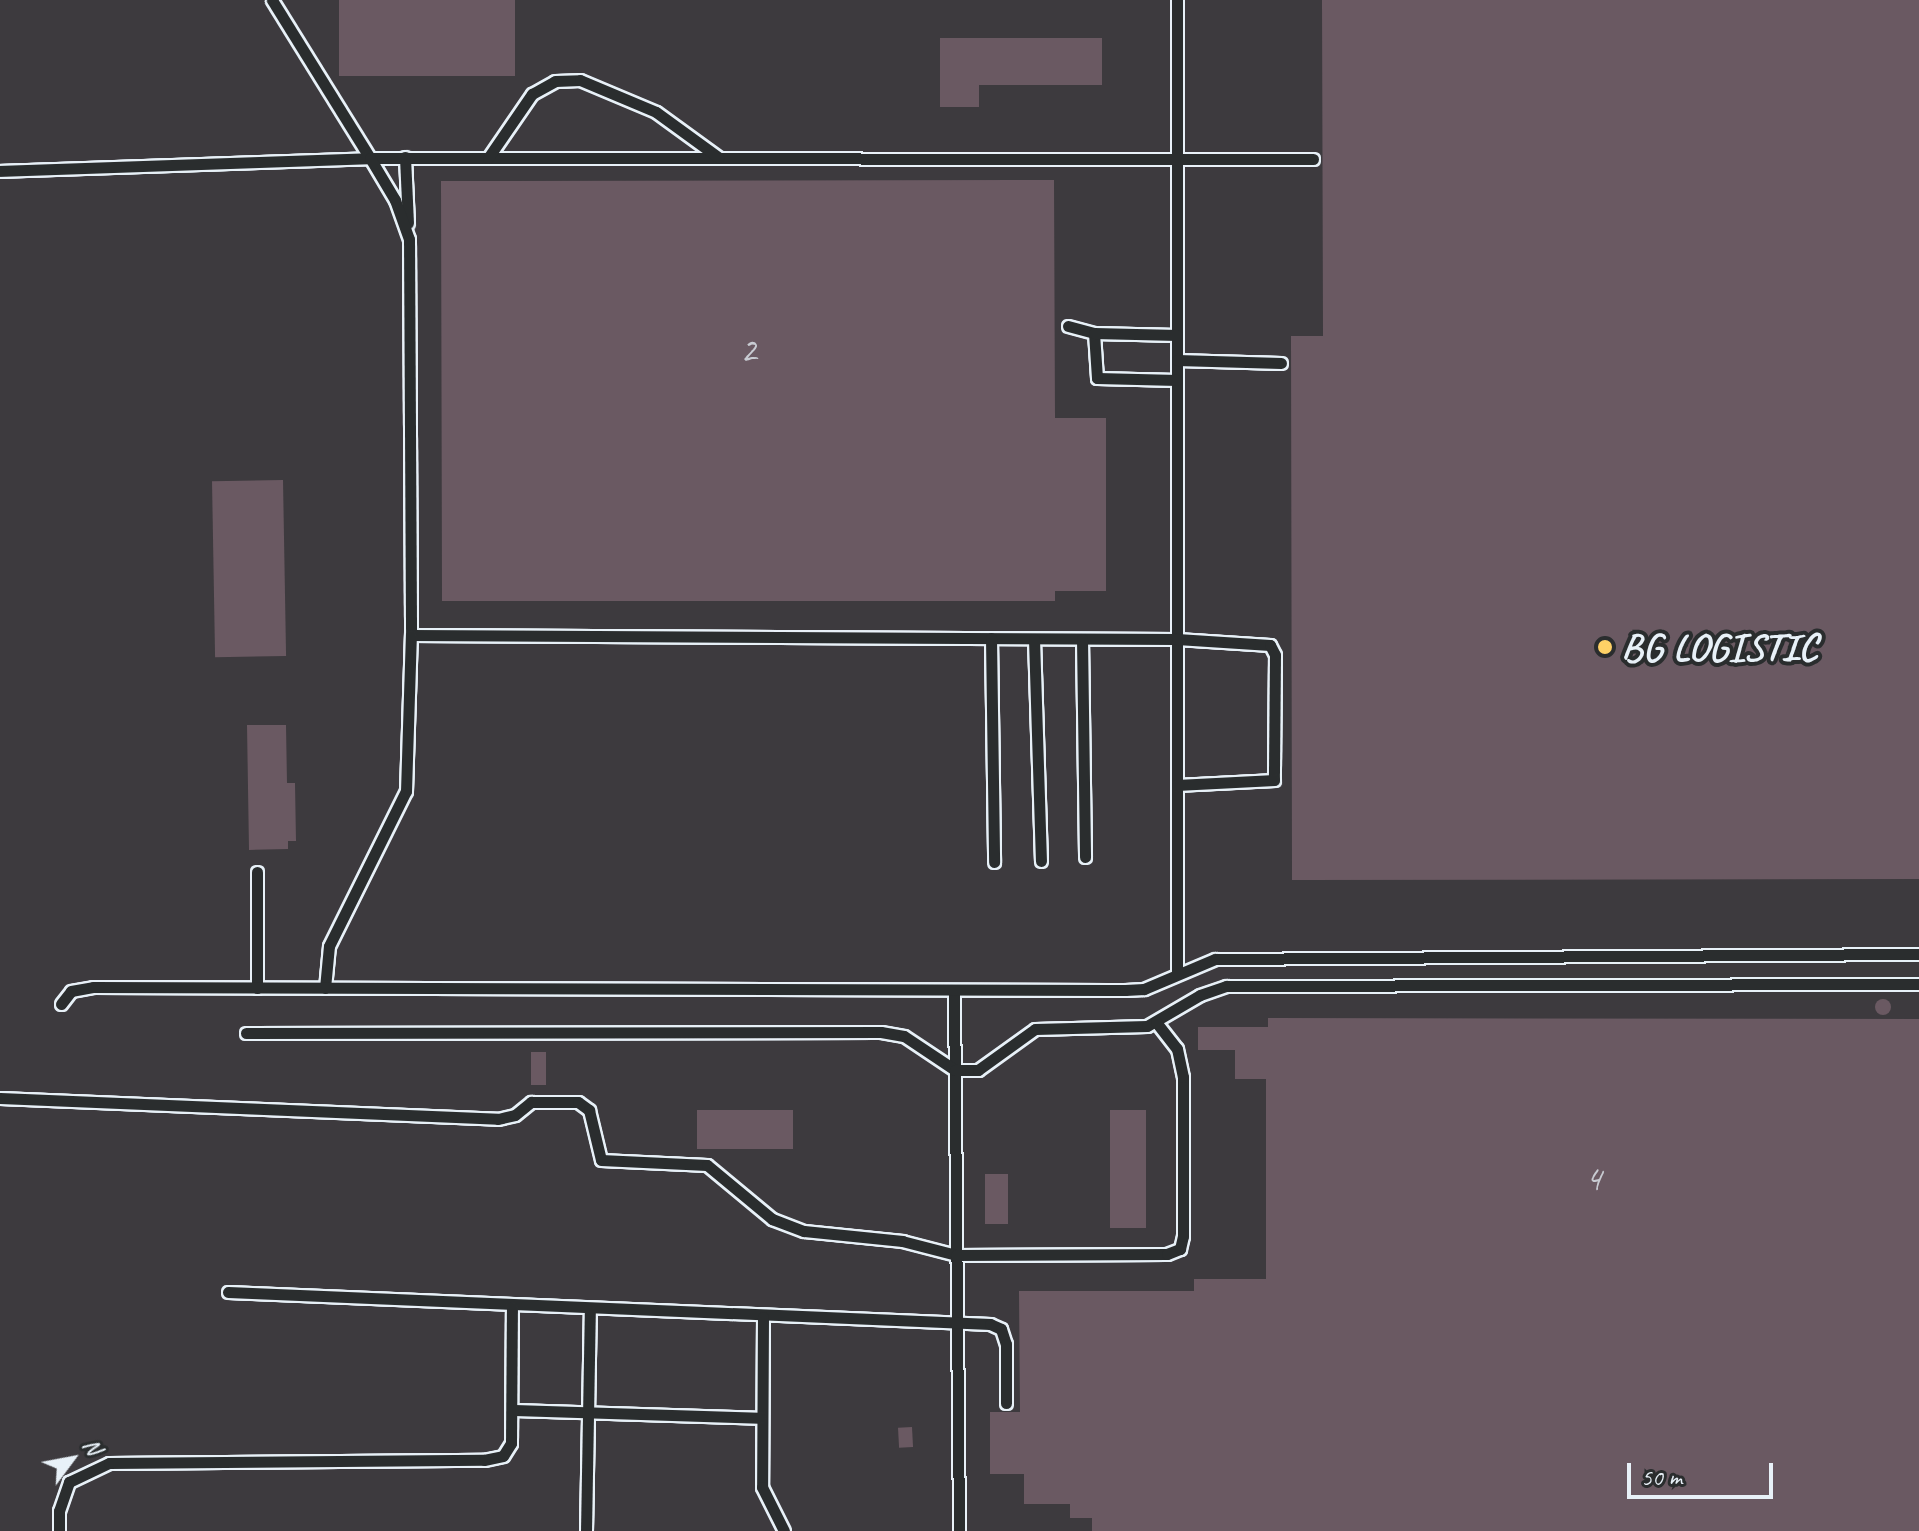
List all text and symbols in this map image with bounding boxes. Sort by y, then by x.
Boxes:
house number: 2 [740,329,756,373]
place label: BG LOGISTIC [1621,623,1819,671]
marker: BG LOGISTIC [1596,638,1614,656]
house number: 4 [1585,1157,1601,1201]
north arrow [32,1419,112,1499]
text: N [77,1433,108,1459]
scale bar [1631,1447,1777,1497]
text: 50 m [1641,1462,1682,1492]

